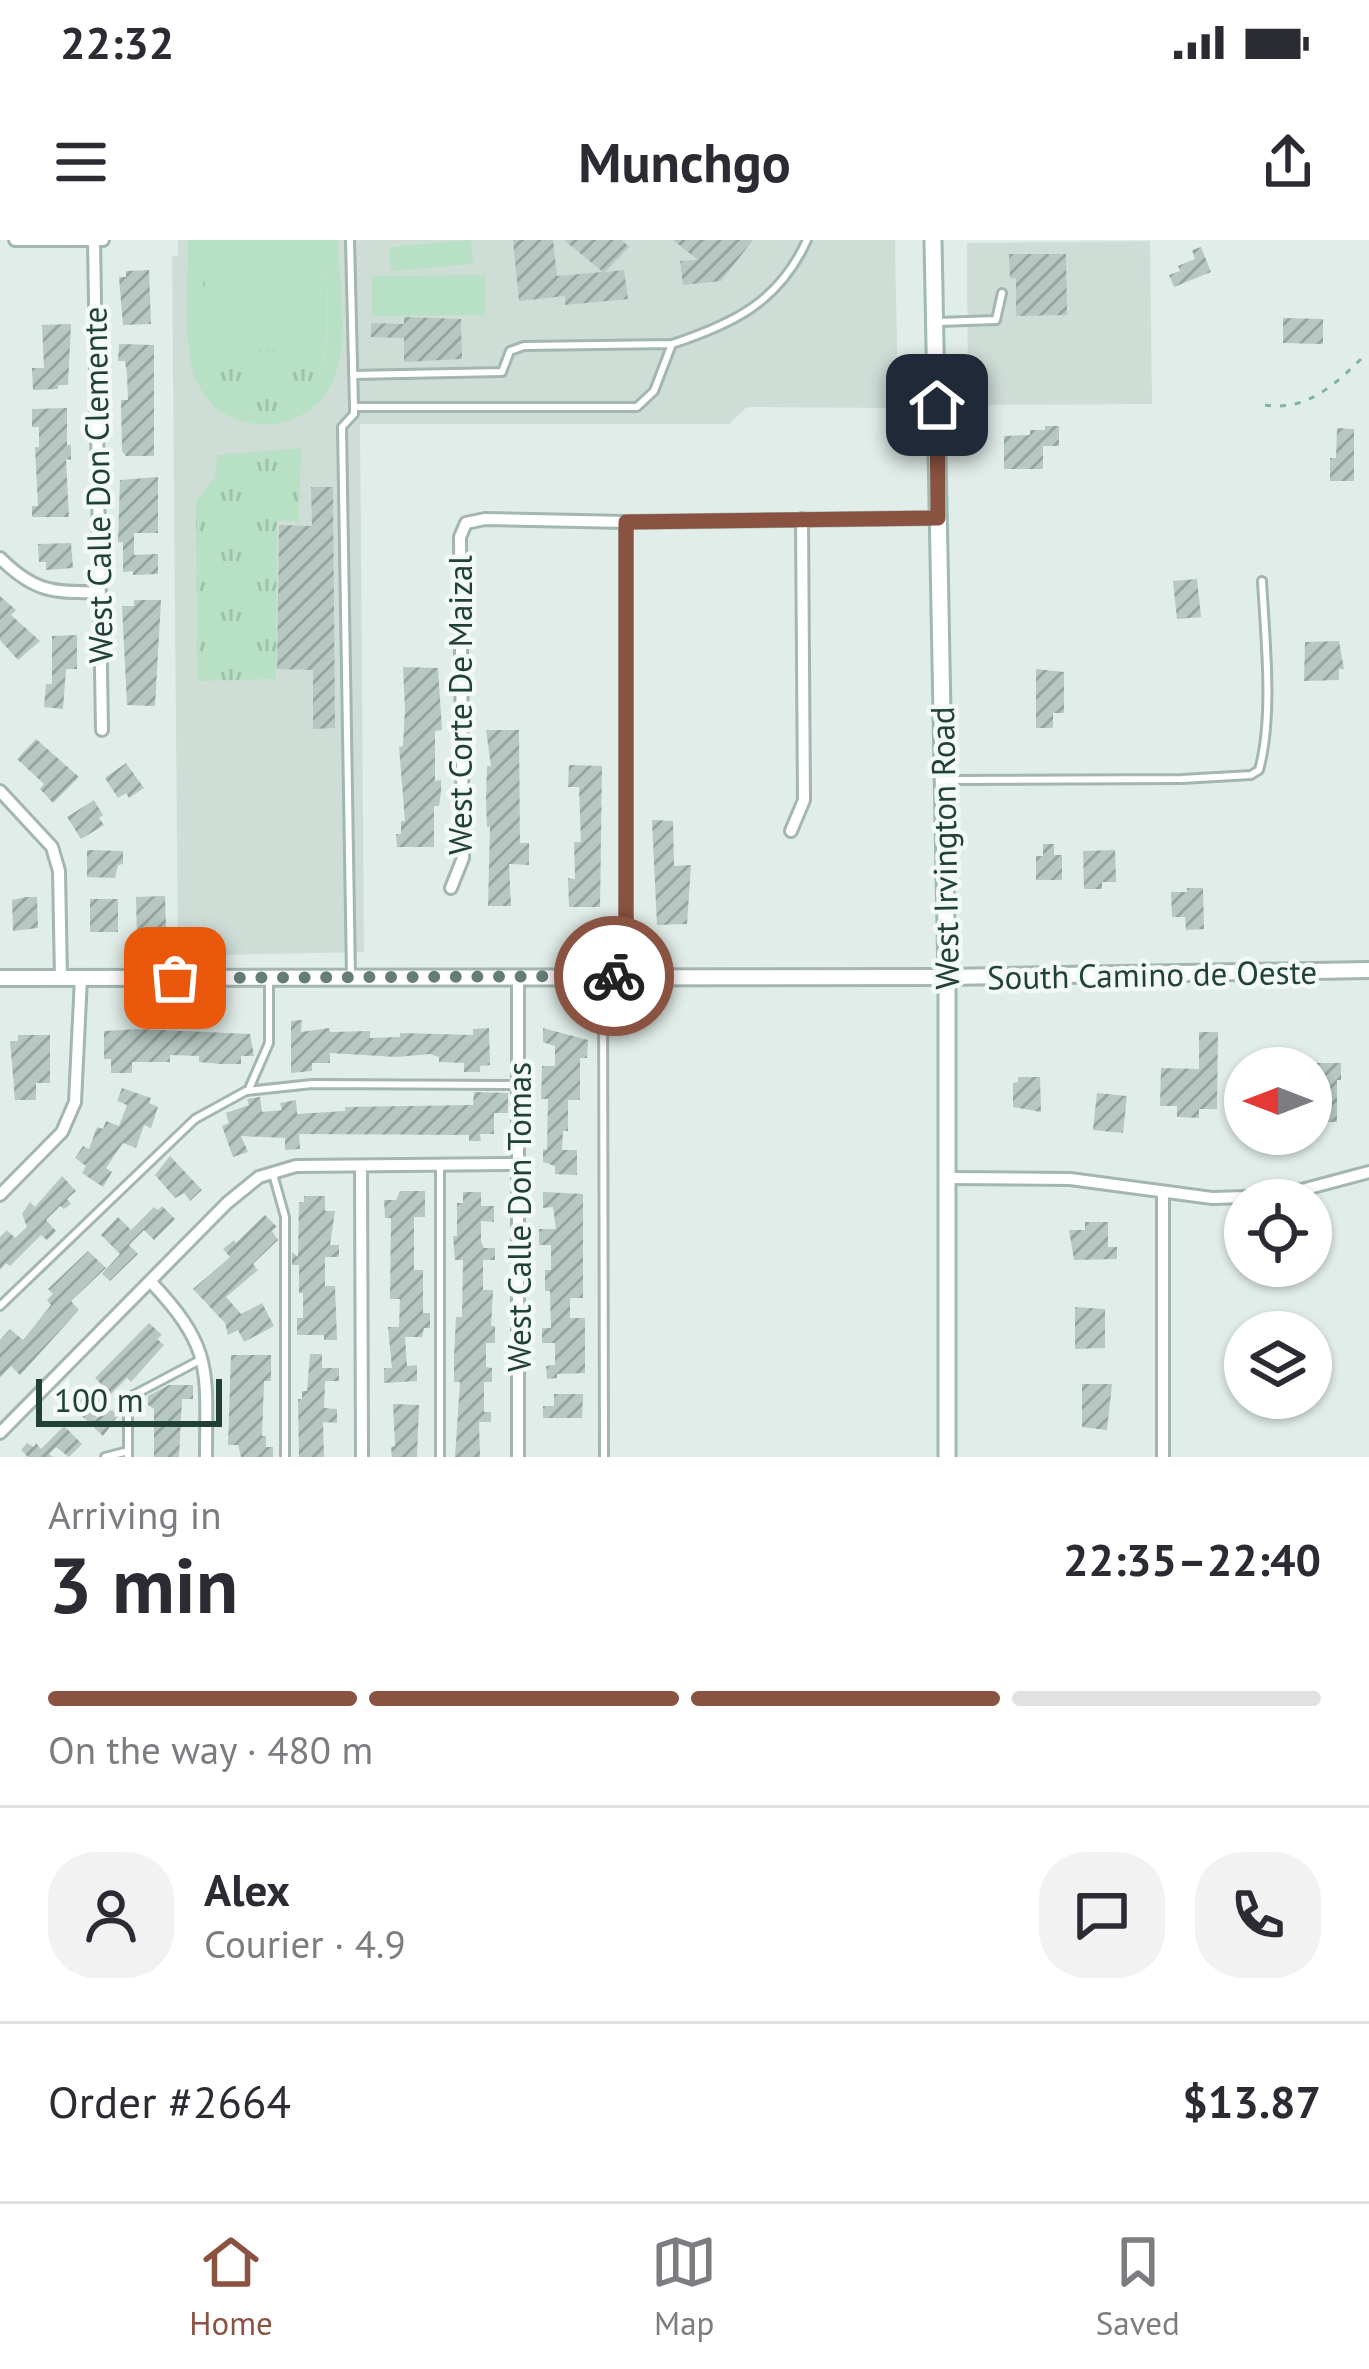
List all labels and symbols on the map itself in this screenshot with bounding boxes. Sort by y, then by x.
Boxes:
street label: West Calle Don Clemente [72,306,122,664]
pin [886,354,988,456]
street label: West Corte De Maizal [438,555,481,855]
street label: West Irvington Road [920,706,968,990]
courier [554,916,674,1036]
pin [124,927,226,1029]
street label: South Camino de Oeste [987,950,1317,998]
north arrow [1224,1047,1332,1155]
street label: West Calle Don Tomas [497,1062,540,1372]
scale bar [36,1373,222,1426]

